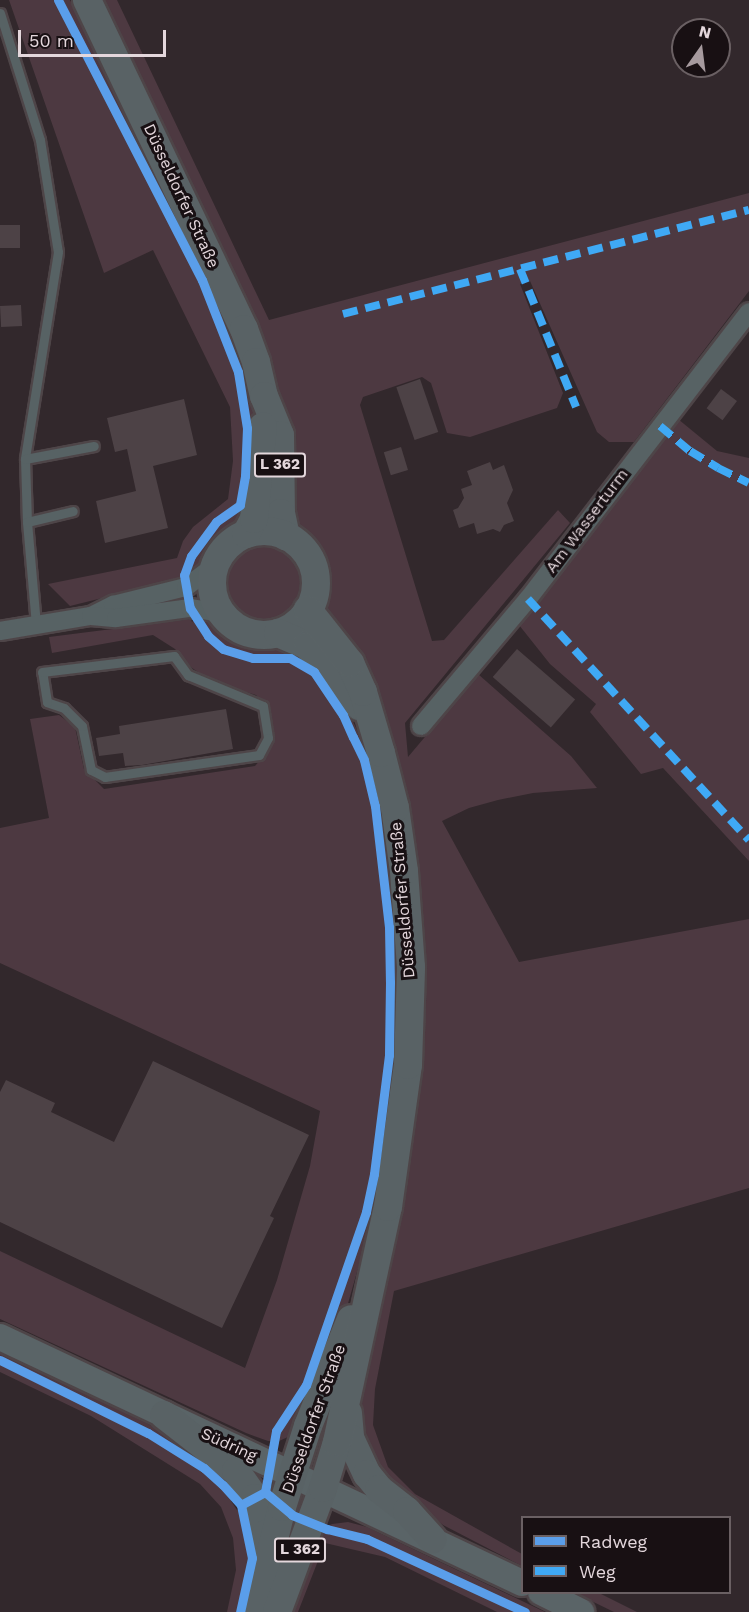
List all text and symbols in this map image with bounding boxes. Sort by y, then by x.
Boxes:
scale bar [21,18,170,56]
north arrow [671,18,731,78]
text: N [697,21,713,43]
text: 50 m [29,30,74,51]
street label: Düsseldorfer Straße [139,121,223,271]
road number: L 362 [253,453,307,477]
street label: Am Wasserturm [542,465,632,577]
street label: Düsseldorfer Straße [387,821,419,979]
street label: Düsseldorfer Straße [278,1342,350,1496]
street label: Südring [198,1424,260,1466]
legend [521,1516,731,1594]
text: Radweg [579,1531,647,1552]
road number: L 362 [273,1538,327,1562]
text: Weg [579,1561,616,1582]

